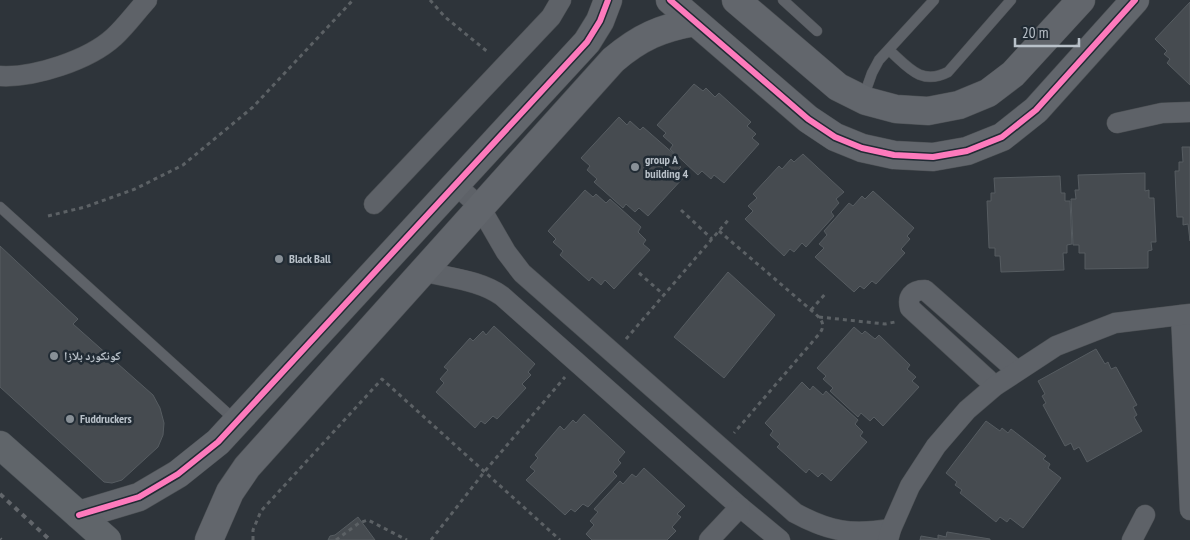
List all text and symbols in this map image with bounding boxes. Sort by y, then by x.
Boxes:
scale bar [1015,15,1079,47]
text: 20 m [1022,23,1048,42]
place label: group A building 4 [645,152,688,181]
marker: group A building 4 [629,161,641,173]
place label: Black Ball [289,251,331,266]
marker: Black Ball [273,253,285,265]
place label: كونكورد بلازا [64,348,122,363]
marker: كونكورد بلازا [48,350,60,362]
place label: Fuddruckers [80,411,132,426]
marker: Fuddruckers [64,413,76,425]

